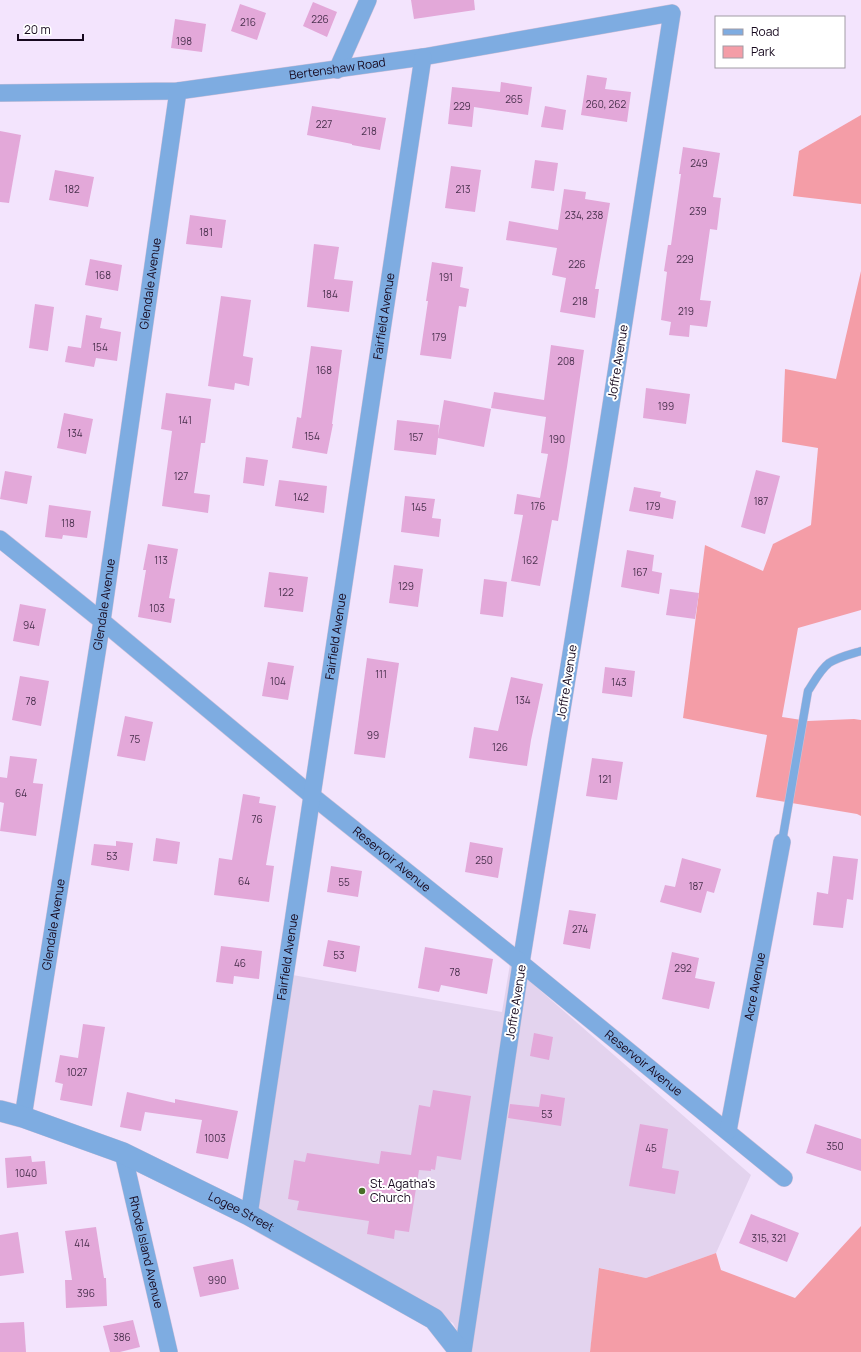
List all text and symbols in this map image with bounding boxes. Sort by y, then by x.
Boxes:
house number: 226 [311,12,329,26]
house number: 216 [240,15,256,29]
scale bar [18,16,83,42]
legend [715,16,845,68]
text: 20 m [24,21,51,38]
text: Road [751,23,779,40]
house number: 198 [176,34,192,48]
text: Park [751,43,776,60]
street label: Bertenshaw Road [288,53,387,83]
house number: 265 [505,92,523,106]
house number: 260, 262 [586,97,626,111]
house number: 229 [453,99,471,113]
house number: 227 [316,117,332,131]
house number: 218 [361,124,377,138]
house number: 249 [690,156,708,170]
house number: 182 [64,182,80,196]
house number: 213 [455,182,471,196]
house number: 239 [689,204,707,218]
house number: 234, 238 [565,208,603,222]
house number: 181 [199,225,213,239]
street label: Glendale Avenue [135,237,165,331]
house number: 229 [676,252,694,266]
house number: 226 [568,257,586,271]
house number: 168 [95,268,111,282]
house number: 191 [439,270,453,284]
street label: Fairfield Avenue [369,272,398,360]
house number: 184 [322,287,338,301]
house number: 218 [572,294,588,308]
house number: 219 [678,304,694,318]
street label: Joffre Avenue [603,323,632,400]
house number: 179 [431,330,447,344]
house number: 154 [92,340,108,354]
house number: 208 [557,354,575,368]
house number: 168 [316,363,332,377]
house number: 199 [658,399,674,413]
house number: 141 [178,413,192,427]
house number: 134 [67,426,83,440]
house number: 154 [304,429,320,443]
house number: 157 [409,430,423,444]
house number: 190 [549,432,565,446]
house number: 127 [174,469,188,483]
house number: 142 [293,490,309,504]
house number: 187 [754,494,768,508]
house number: 176 [530,499,546,513]
house number: 179 [645,499,661,513]
house number: 145 [411,500,427,514]
house number: 118 [61,516,75,530]
house number: 113 [154,553,168,567]
house number: 162 [522,553,538,567]
street label: Glendale Avenue [88,557,119,651]
house number: 167 [632,565,648,579]
house number: 129 [398,579,414,593]
house number: 122 [278,585,294,599]
street label: Fairfield Avenue [321,592,350,681]
house number: 103 [149,601,165,615]
house number: 94 [23,618,35,632]
street label: Joffre Avenue [552,643,581,720]
house number: 111 [375,667,387,681]
house number: 104 [270,674,286,688]
house number: 143 [611,675,627,689]
house number: 134 [515,693,531,707]
house number: 78 [26,694,37,708]
house number: 99 [367,728,379,742]
house number: 75 [130,732,141,746]
house number: 126 [492,740,508,754]
house number: 121 [598,772,612,786]
house number: 64 [15,786,27,800]
house number: 76 [251,812,263,826]
street label: Reservoir Avenue [349,822,435,896]
house number: 53 [106,849,118,863]
house number: 250 [475,853,493,867]
house number: 64 [238,874,250,888]
house number: 55 [338,875,350,889]
street label: Glendale Avenue [38,877,69,971]
house number: 187 [689,879,703,893]
street label: Fairfield Avenue [272,912,302,1001]
house number: 274 [572,922,588,936]
house number: 53 [333,948,345,962]
street label: Acre Avenue [740,951,769,1022]
house number: 46 [234,956,246,970]
house number: 292 [674,961,692,975]
street label: Joffre Avenue [501,963,530,1040]
house number: 78 [450,965,461,979]
street label: Reservoir Avenue [601,1026,686,1100]
house number: 1027 [67,1065,87,1079]
house number: 53 [541,1107,553,1121]
house number: 1003 [204,1131,226,1145]
house number: 350 [826,1139,844,1153]
house number: 45 [645,1141,657,1155]
house number: 1040 [15,1166,37,1180]
place label: St. Agatha's Church [370,1175,435,1206]
marker: St. Agatha's Church [357,1186,367,1196]
street label: Logee Street [206,1187,278,1236]
street label: Rhode Island Avenue [125,1194,168,1310]
house number: 315, 321 [752,1231,787,1245]
house number: 414 [74,1236,90,1250]
house number: 990 [208,1273,226,1287]
house number: 396 [77,1286,95,1300]
house number: 386 [113,1330,131,1344]

